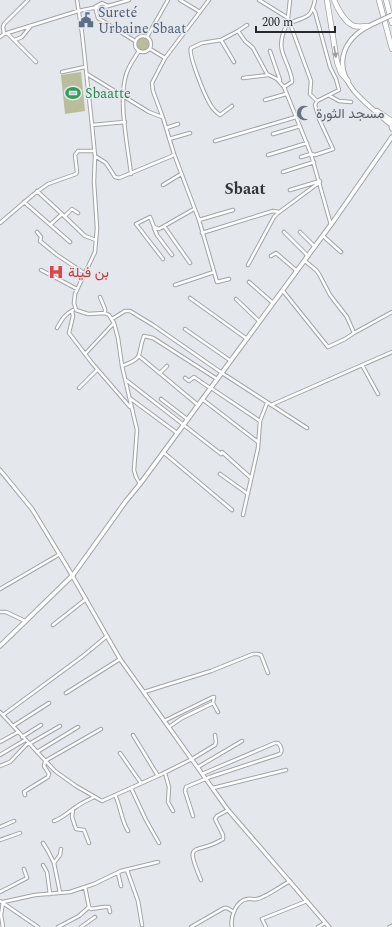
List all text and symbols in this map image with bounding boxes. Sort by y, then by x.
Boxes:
place label: Sureté Urbaine Sbaat [98,2,186,39]
scale bar [256,8,335,34]
public building icon: Sureté Urbaine Sbaat [77,11,95,29]
text: 200 m [262,13,293,32]
one-way arrow [332,46,338,58]
place label: Sbaatte [85,83,131,104]
sports icon: Sbaatte [64,84,82,102]
place label: مسجد الثورة [316,103,385,124]
mosque icon: مسجد الثورة [295,104,313,122]
district label: Sbaat [224,177,266,201]
place label: بن فيلة [68,262,109,283]
hospital icon: بن فيلة [47,263,65,281]

